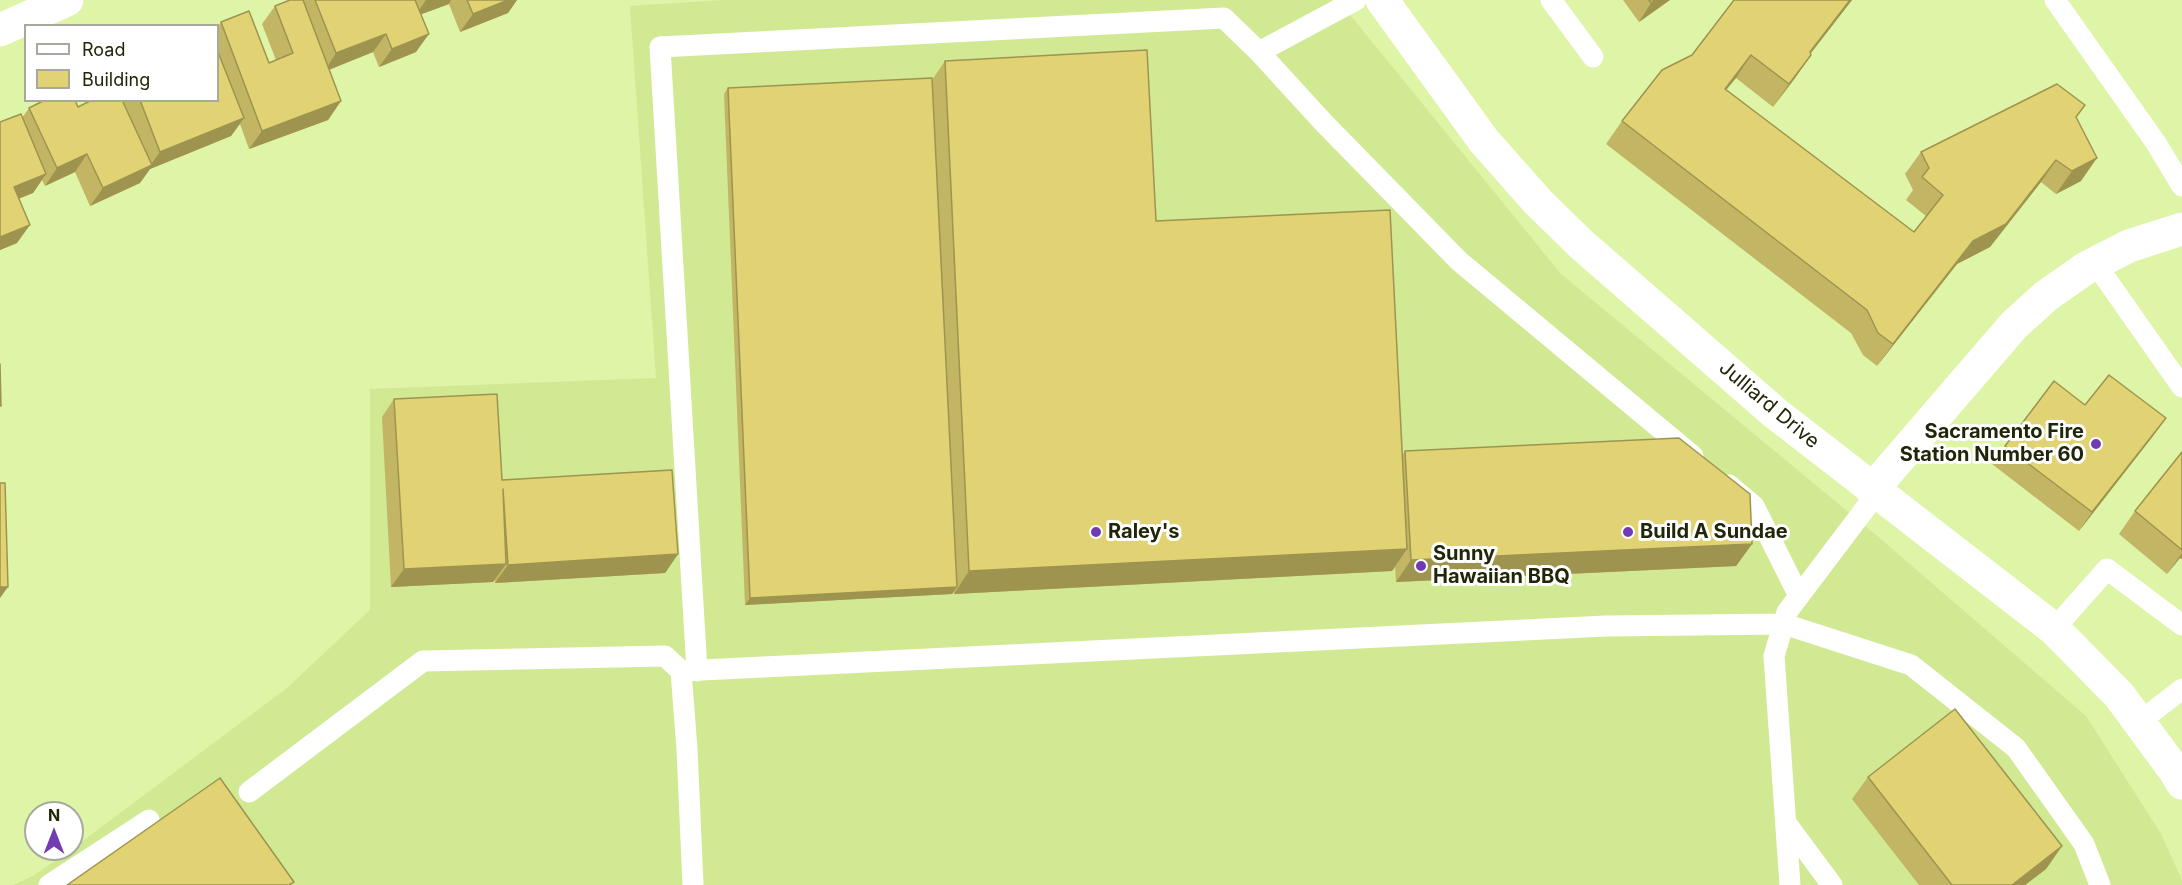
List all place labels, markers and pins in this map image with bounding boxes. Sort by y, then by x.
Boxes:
place label: Sacramento Fire Station Number 60 [1900,420,2084,467]
marker: Sacramento Fire Station Number 60 [2089,437,2103,451]
place label: Raley's [1108,520,1179,544]
place label: Build A Sundae [1640,520,1788,544]
marker: Raley's [1089,525,1103,539]
marker: Build A Sundae [1621,525,1635,539]
place label: Sunny Hawaiian BBQ [1433,542,1570,589]
marker: Sunny Hawaiian BBQ [1414,559,1428,573]

